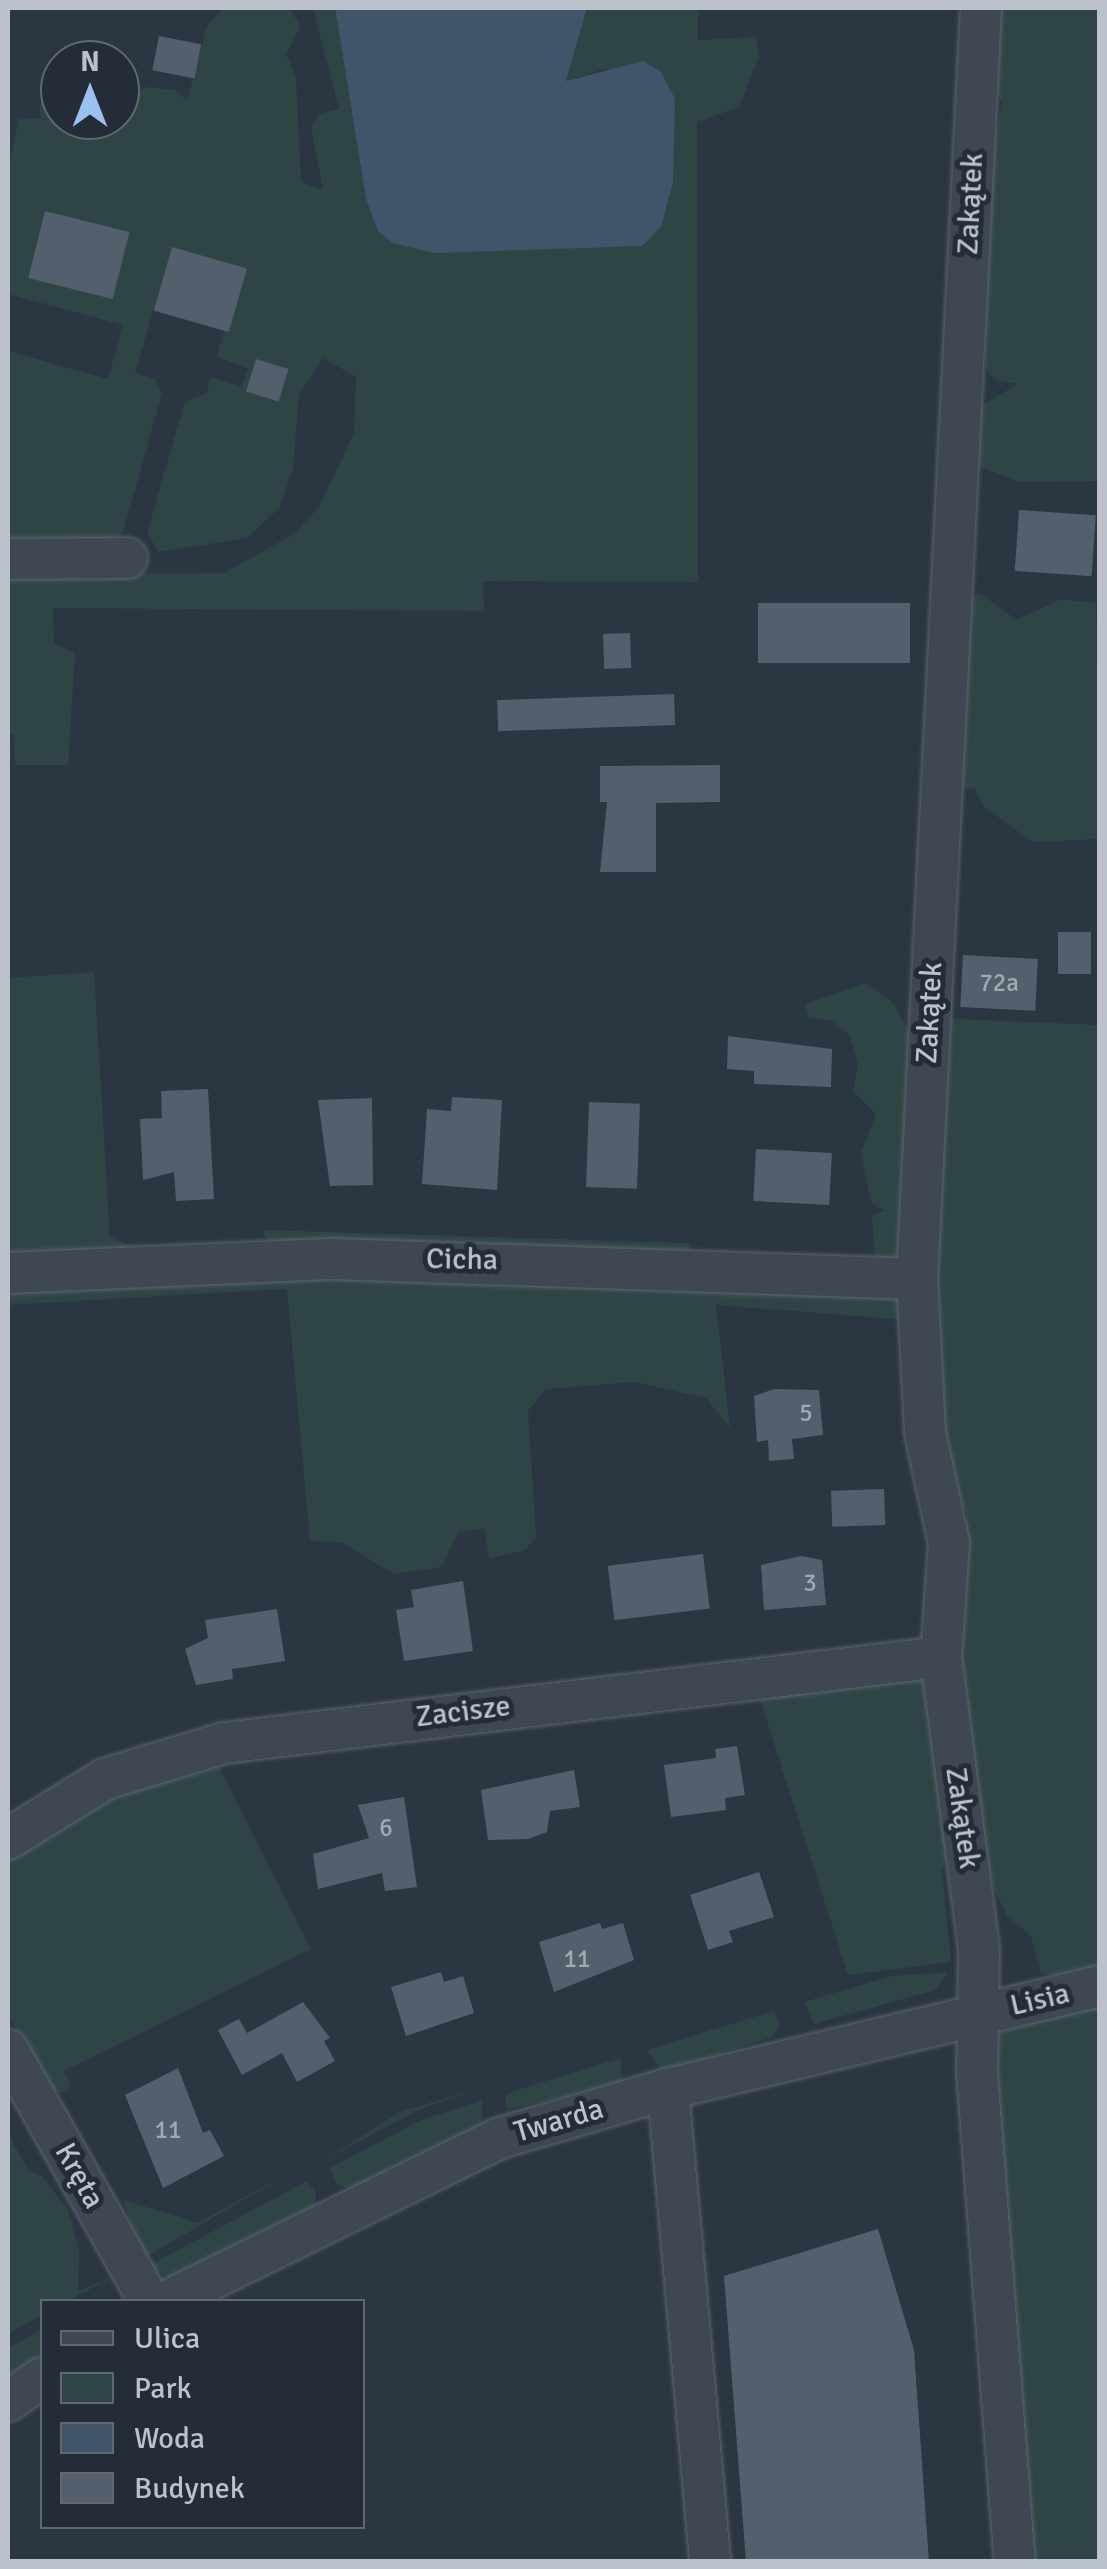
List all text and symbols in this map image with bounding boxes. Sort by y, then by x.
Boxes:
north arrow [40,40,140,140]
text: N [80,45,100,79]
street label: Zakątek [950,152,992,256]
street label: Zakątek [909,961,951,1065]
house number: 72a [979,968,1019,998]
street label: Cicha [426,1241,498,1279]
house number: 5 [799,1398,813,1428]
house number: 3 [803,1568,817,1598]
street label: Zacisze [414,1688,512,1736]
street label: Zakątek [937,1765,987,1871]
house number: 6 [379,1813,393,1843]
house number: 11 [564,1944,590,1974]
street label: Lisia [1007,1976,1073,2024]
street label: Twarda [510,2091,608,2151]
house number: 11 [155,2115,181,2145]
street label: Kręta [47,2137,111,2215]
legend [40,2299,365,2529]
text: Ulica [134,2320,200,2357]
text: Park [134,2370,192,2407]
text: Woda [134,2420,205,2457]
text: Budynek [134,2470,245,2507]

